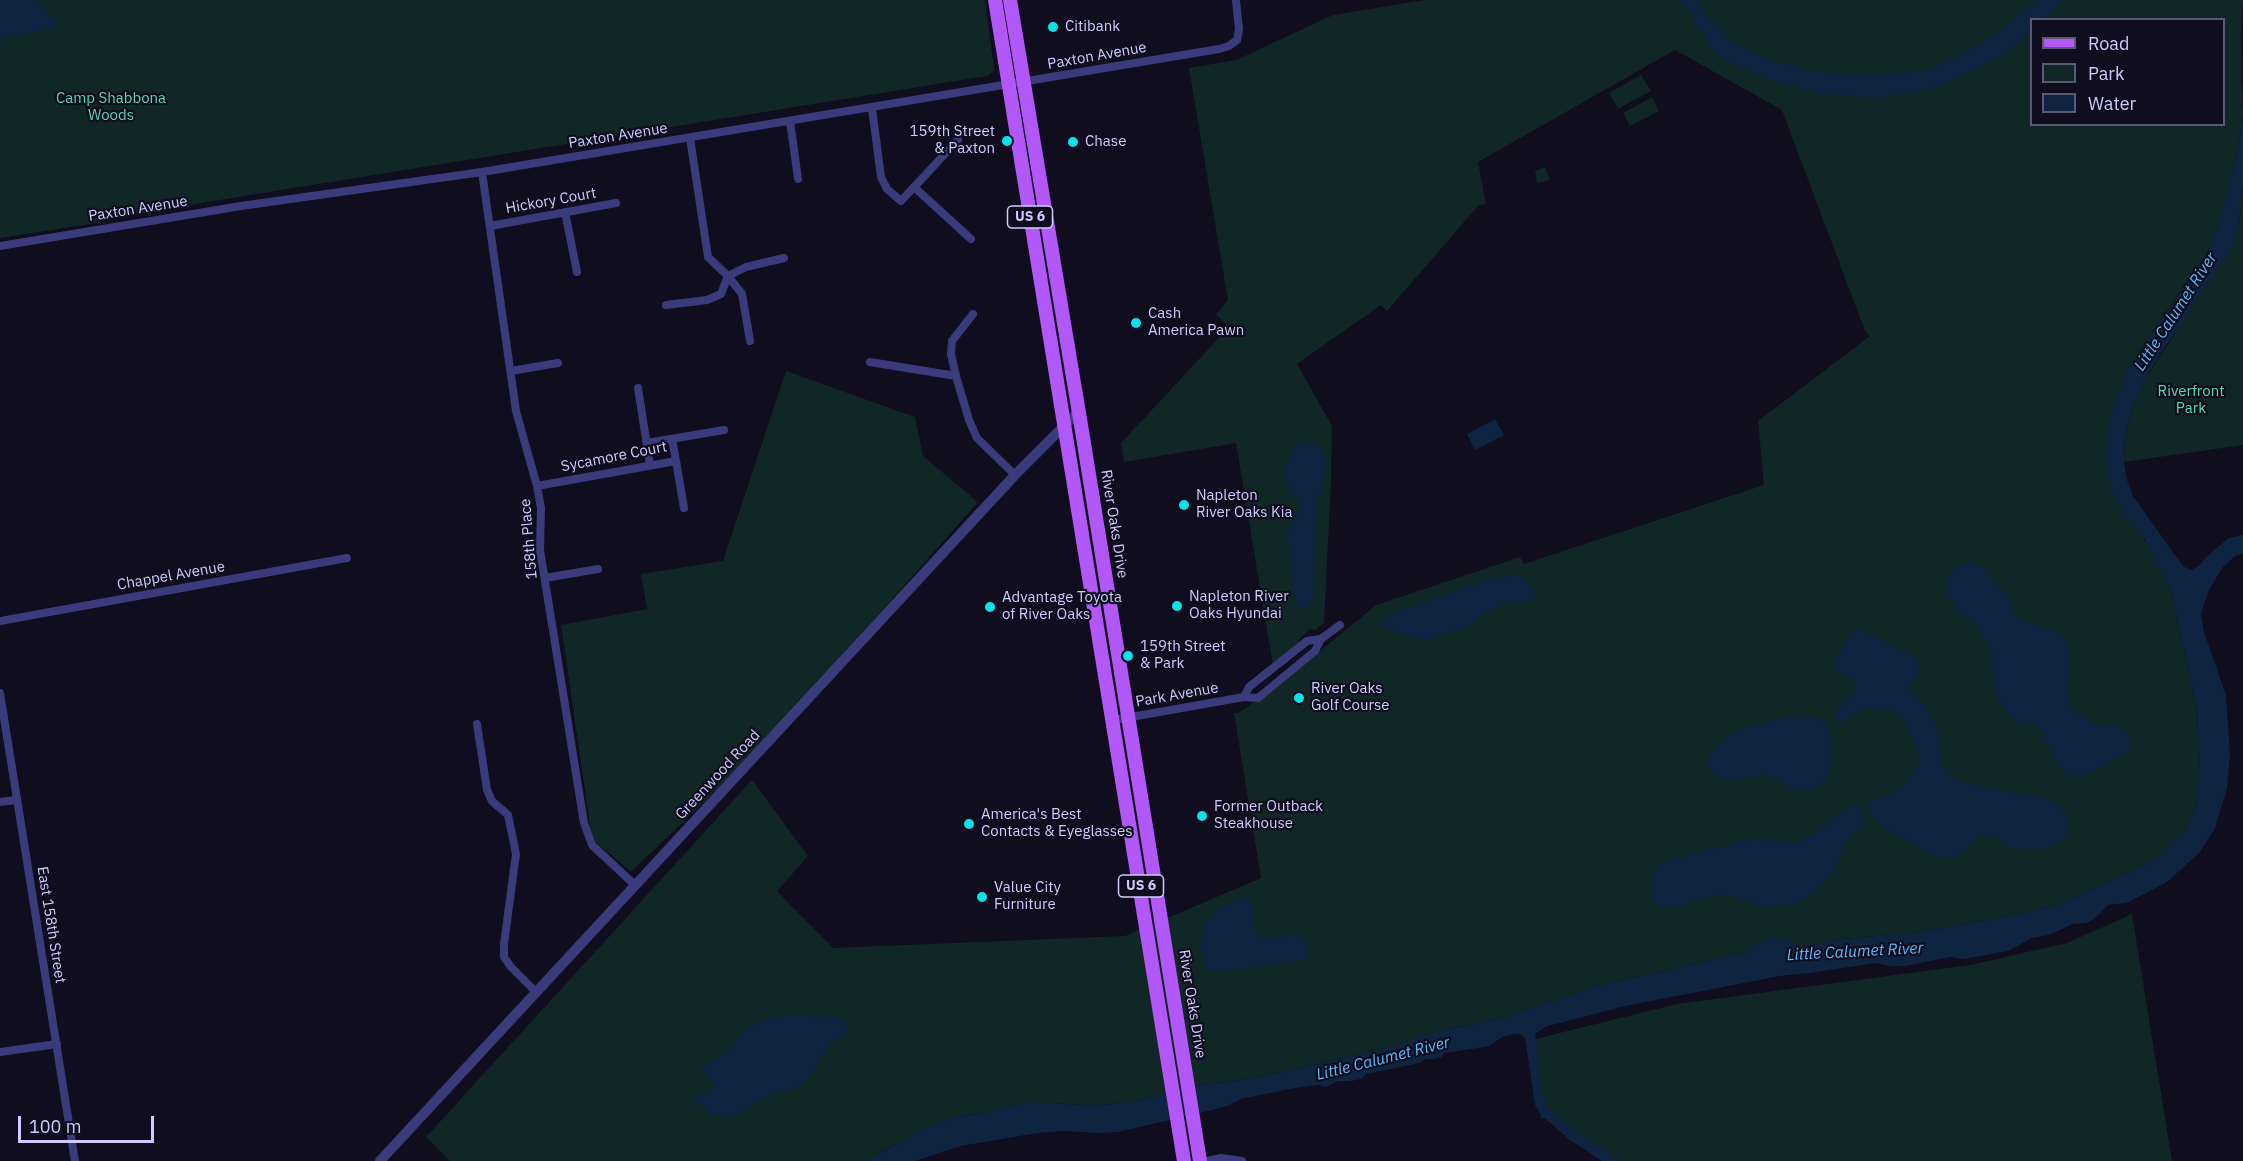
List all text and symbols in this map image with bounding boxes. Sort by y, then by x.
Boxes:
place label: Citibank [1065,18,1120,36]
legend [2030,18,2225,126]
marker: Citibank [1046,20,1060,34]
text: Road [2088,32,2129,55]
street label: Paxton Avenue [1046,38,1148,74]
text: Park [2088,62,2124,85]
park label: Camp Shabbona Woods [56,90,166,125]
text: Water [2088,92,2136,115]
street label: Paxton Avenue [567,119,669,153]
place label: 159th Street & Paxton [910,123,995,158]
place label: Chase [1085,133,1126,151]
marker: 159th Street & Paxton [1000,134,1014,148]
marker: Chase [1066,135,1080,149]
street label: Hickory Court [504,184,598,218]
street label: Paxton Avenue [87,192,189,226]
road number: US 6 [1008,206,1052,228]
water label: Little Calumet River [2131,249,2221,375]
place label: Cash America Pawn [1148,305,1244,340]
marker: Cash America Pawn [1129,316,1143,330]
park label: Riverfront Park [2158,383,2224,418]
street label: Sycamore Court [560,438,668,476]
street label: River Oaks Drive [1097,468,1131,580]
place label: Napleton River Oaks Kia [1196,487,1292,522]
street label: 158th Place [516,498,542,580]
marker: Napleton River Oaks Kia [1177,498,1191,512]
street label: Chappel Avenue [116,558,226,594]
place label: Napleton River Oaks Hyundai [1189,588,1289,623]
place label: Advantage Toyota of River Oaks [1002,589,1122,624]
marker: Napleton River Oaks Hyundai [1170,599,1184,613]
marker: Advantage Toyota of River Oaks [983,600,997,614]
place label: 159th Street & Park [1140,638,1225,673]
marker: 159th Street & Park [1121,649,1135,663]
street label: Park Avenue [1134,679,1220,711]
place label: River Oaks Golf Course [1311,680,1390,715]
marker: River Oaks Golf Course [1292,691,1306,705]
street label: Greenwood Road [672,727,764,823]
place label: Former Outback Steakhouse [1214,798,1323,833]
place label: America's Best Contacts & Eyeglasses [981,806,1133,841]
marker: Former Outback Steakhouse [1195,809,1209,823]
marker: America's Best Contacts & Eyeglasses [962,817,976,831]
street label: East 158th Street [33,865,69,985]
road number: US 6 [1118,875,1164,897]
place label: Value City Furniture [994,879,1061,914]
marker: Value City Furniture [975,890,989,904]
water label: Little Calumet River [1786,939,1924,965]
street label: River Oaks Drive [1175,948,1209,1060]
water label: Little Calumet River [1314,1033,1452,1085]
scale bar [21,1104,158,1142]
text: 100 m [29,1115,81,1138]

